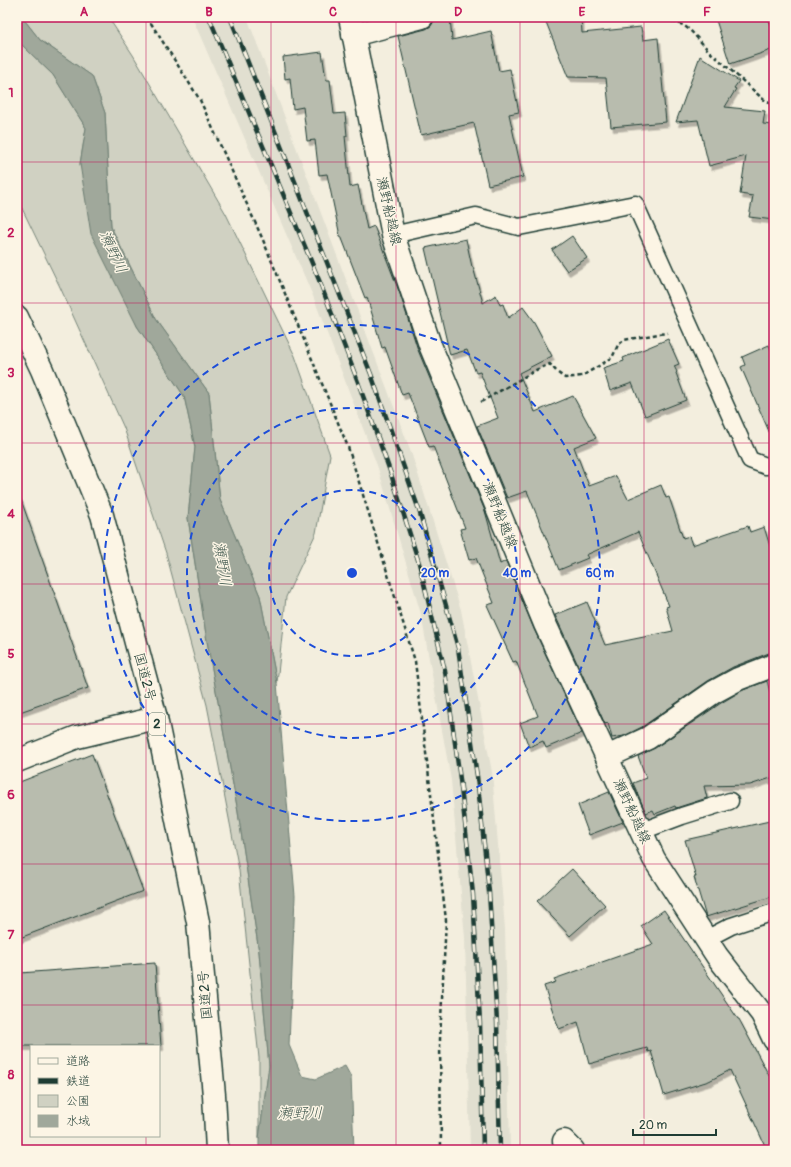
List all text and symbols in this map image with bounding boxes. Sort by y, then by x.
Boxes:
text: A [80,4,89,20]
text: B [205,4,213,20]
text: C [329,4,337,20]
text: D [454,4,462,20]
text: E [579,4,586,20]
text: F [703,4,711,20]
text: 1 [8,85,14,101]
street label: 瀬野船越線 [373,175,405,247]
text: 2 [7,225,15,241]
water label: 瀬野川 [95,228,131,276]
text: 3 [7,365,15,381]
street label: 瀬野船越線 [479,479,521,551]
text: 4 [7,506,15,522]
water label: 瀬野川 [209,540,235,588]
centre of rings [345,566,359,580]
text: 20 m [421,566,449,581]
text: 40 m [502,566,532,581]
text: 60 m [586,566,615,581]
text: 5 [7,646,15,662]
street label: 国道2号 [130,651,160,703]
road number: 2 [149,713,165,735]
street label: 瀬野船越線 [610,776,654,846]
text: 6 [7,787,15,803]
text: 7 [8,927,15,943]
street label: 国道2号 [194,969,216,1021]
legend [30,1045,160,1137]
text: 道路 [66,1054,90,1069]
text: 8 [8,1067,15,1083]
text: 鉄道 [66,1074,90,1089]
text: 公園 [66,1094,90,1109]
water label: 瀬野川 [277,1104,323,1123]
scale bar [633,1111,716,1137]
text: 水域 [66,1114,90,1129]
text: 20 m [639,1118,668,1133]

